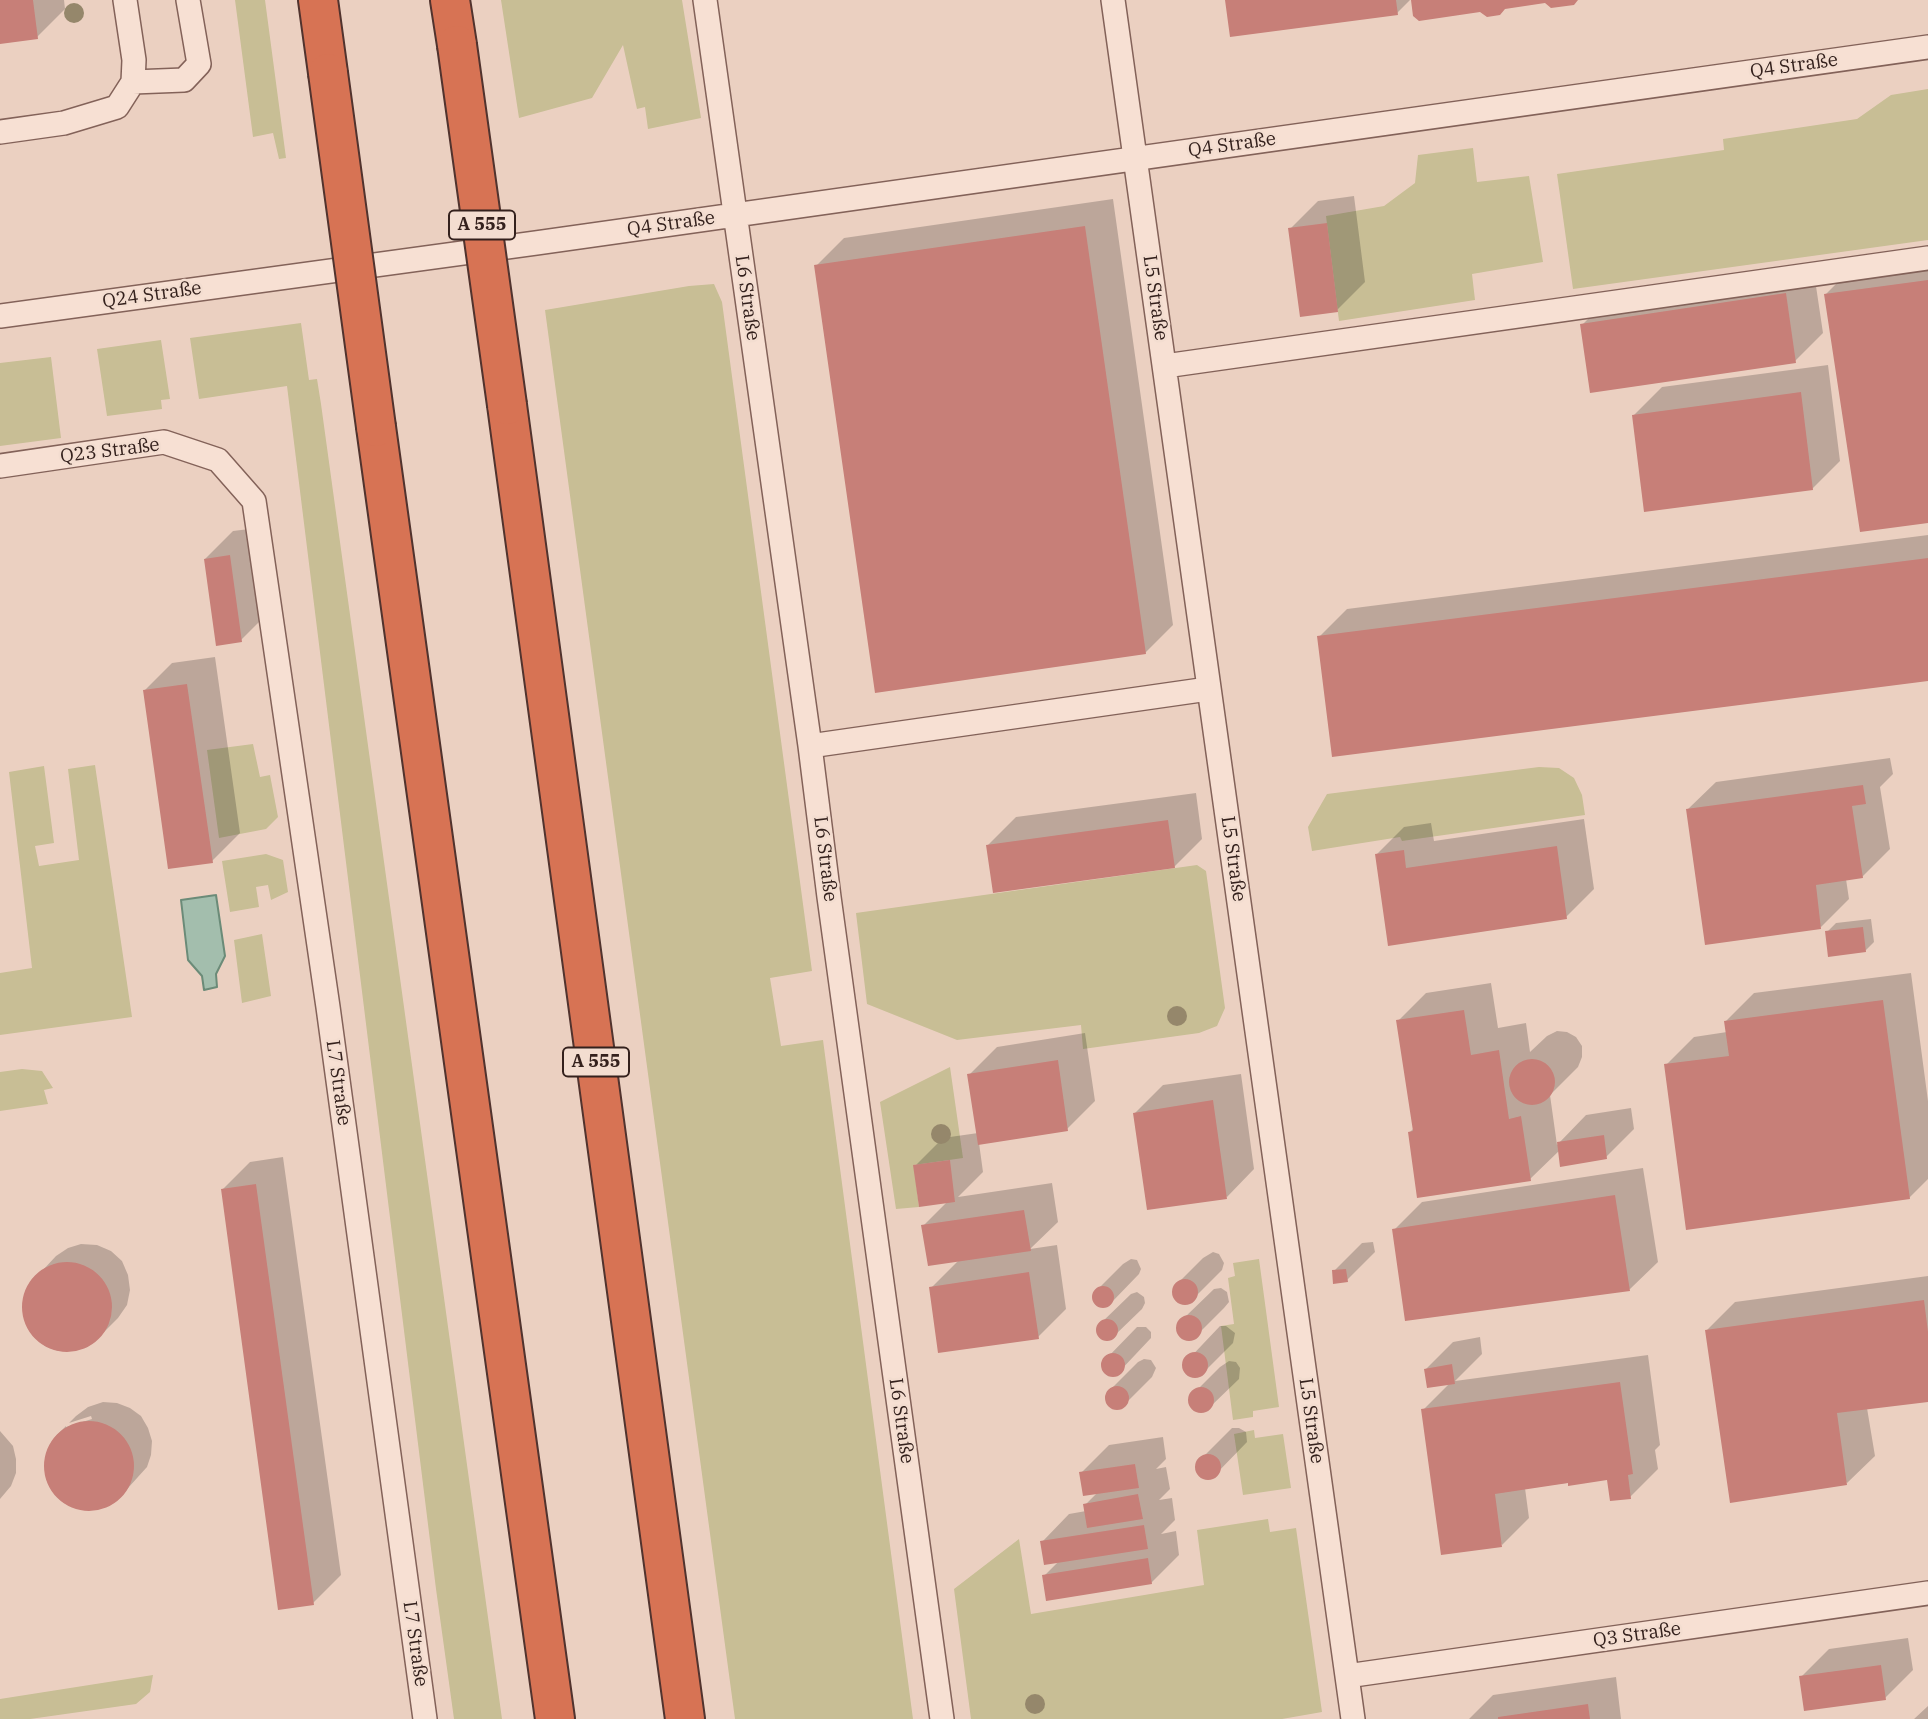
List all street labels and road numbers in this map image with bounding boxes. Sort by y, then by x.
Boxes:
street label: Q4 Straße [1749,49,1839,83]
street label: Q4 Straße [1187,128,1277,162]
street label: Q4 Straße [626,207,716,241]
road number: A 555 [449,210,515,240]
street label: L6 Straße [730,254,764,342]
street label: L5 Straße [1138,254,1172,342]
street label: Q24 Straße [101,277,203,313]
street label: Q23 Straße [59,434,161,468]
street label: L6 Straße [808,815,842,903]
street label: L5 Straße [1216,815,1250,903]
street label: L7 Straße [321,1039,355,1127]
road number: A 555 [563,1048,629,1077]
street label: L6 Straße [884,1377,918,1465]
street label: L5 Straße [1294,1377,1328,1465]
street label: L7 Straße [398,1600,432,1688]
street label: Q3 Straße [1592,1618,1682,1652]

